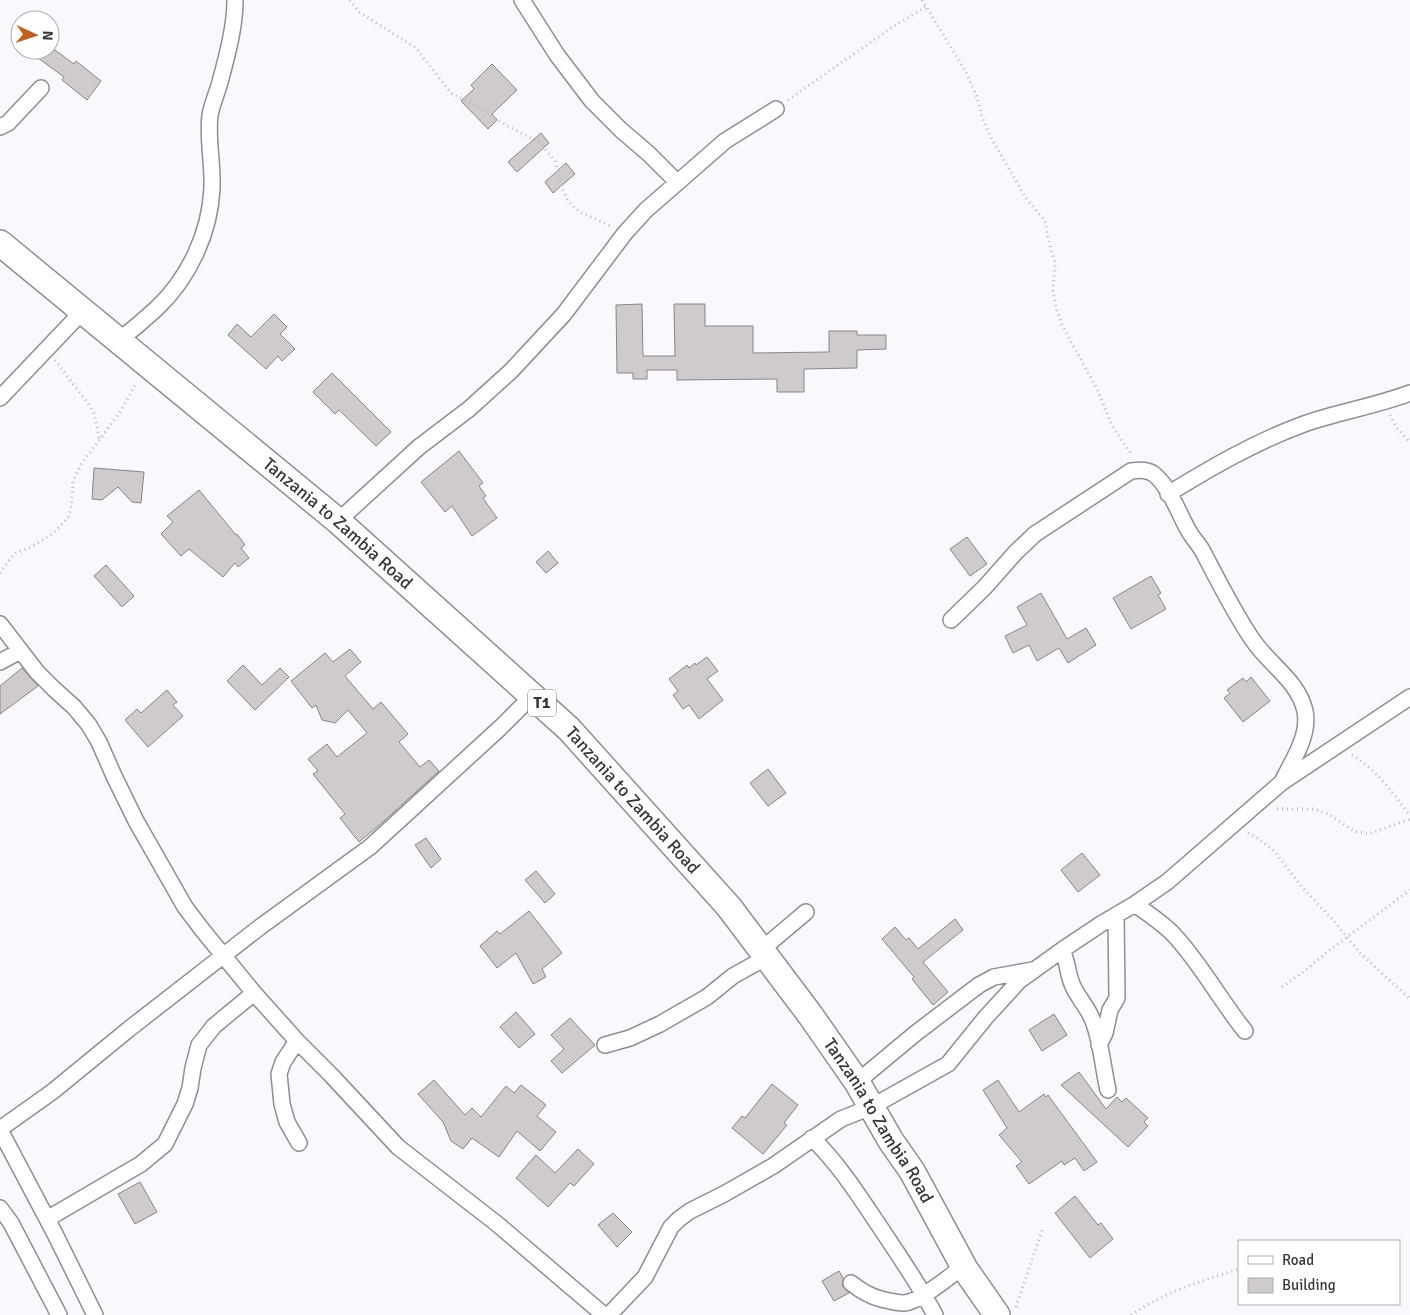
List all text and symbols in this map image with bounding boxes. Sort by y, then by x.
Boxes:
north arrow [10,10,60,60]
text: N [39,30,56,41]
street label: Tanzania to Zambia Road [259,453,417,594]
road number: T1 [528,690,556,716]
street label: Tanzania to Zambia Road [561,722,705,878]
street label: Tanzania to Zambia Road [819,1034,938,1207]
legend [1238,1240,1400,1305]
text: Road [1282,1251,1314,1269]
text: Building [1282,1276,1336,1294]

